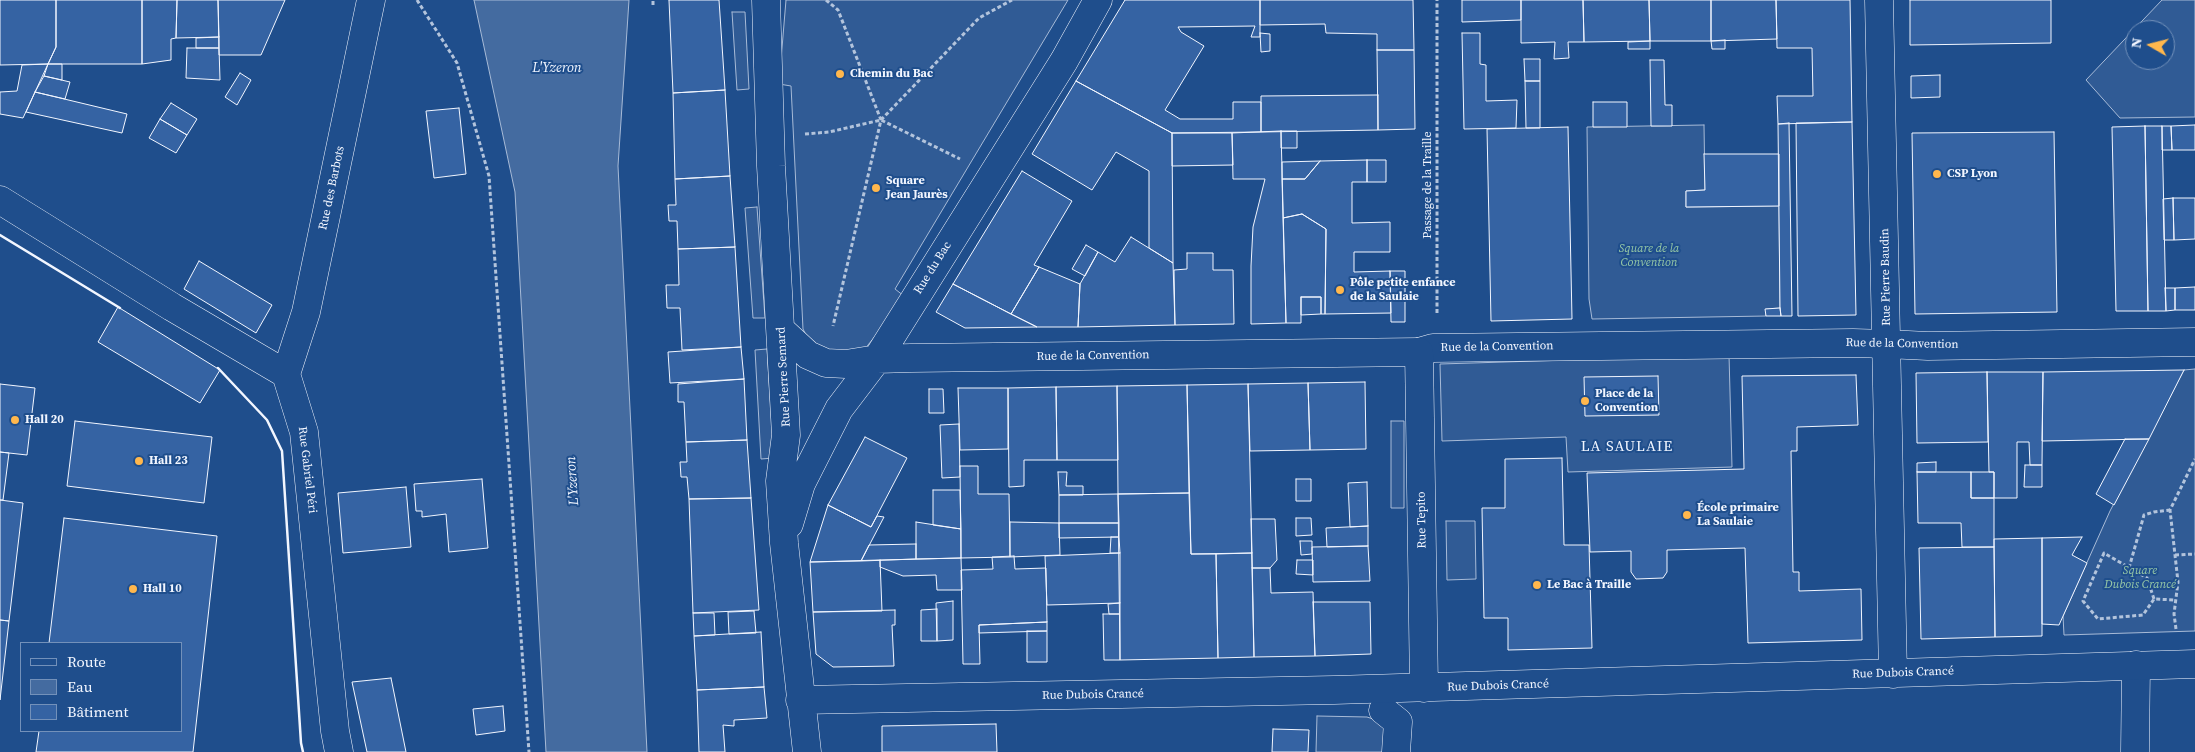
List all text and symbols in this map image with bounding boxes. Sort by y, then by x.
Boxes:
north arrow [2125,20,2175,70]
text: N [2126,37,2147,50]
water label: L'Yzeron [532,60,582,76]
place label: Chemin du Bac [850,67,933,81]
marker: Chemin du Bac [834,68,846,80]
street label: Passage de la Traille [1421,131,1435,239]
street label: Rue des Barbots [316,145,348,231]
place label: CSP Lyon [1947,167,1998,181]
marker: CSP Lyon [1931,168,1943,180]
place label: Square Jean Jaurès [886,174,948,202]
marker: Square Jean Jaurès [870,182,882,194]
street label: Rue Pierre Baudin [1878,228,1894,326]
street label: Rue du Bac [911,239,955,297]
park label: Square de la Convention [1619,242,1679,270]
place label: Pôle petite enfance de la Saulaie [1350,276,1455,304]
marker: Pôle petite enfance de la Saulaie [1334,284,1346,296]
street label: Rue Pierre Semard [774,327,794,427]
street label: Rue de la Convention [1845,336,1959,352]
street label: Rue de la Convention [1440,339,1554,355]
street label: Rue de la Convention [1036,348,1150,364]
place label: Place de la Convention [1595,387,1658,415]
marker: Place de la Convention [1579,395,1591,407]
place label: Hall 20 [25,413,64,427]
marker: Hall 20 [9,414,21,426]
street label: Rue Gabriel Péri [295,426,319,514]
district label: LA SAULAIE [1579,438,1675,456]
place label: Hall 23 [149,454,188,468]
marker: Hall 23 [133,455,145,467]
water label: L'Yzeron [563,456,583,506]
street label: Rue Tepito [1414,491,1430,549]
place label: École primaire La Saulaie [1697,501,1779,529]
marker: École primaire La Saulaie [1681,509,1693,521]
park label: Square Dubois Crancé [2104,564,2176,592]
place label: Le Bac à Traille [1547,578,1631,592]
marker: Le Bac à Traille [1531,579,1543,591]
place label: Hall 10 [143,582,182,596]
marker: Hall 10 [127,583,139,595]
legend [20,642,182,732]
text: Route [67,651,106,672]
street label: Rue Dubois Crancé [1852,664,1954,682]
text: Eau [67,676,92,697]
street label: Rue Dubois Crancé [1447,677,1549,695]
street label: Rue Dubois Crancé [1042,687,1144,703]
text: Bâtiment [67,701,128,722]

